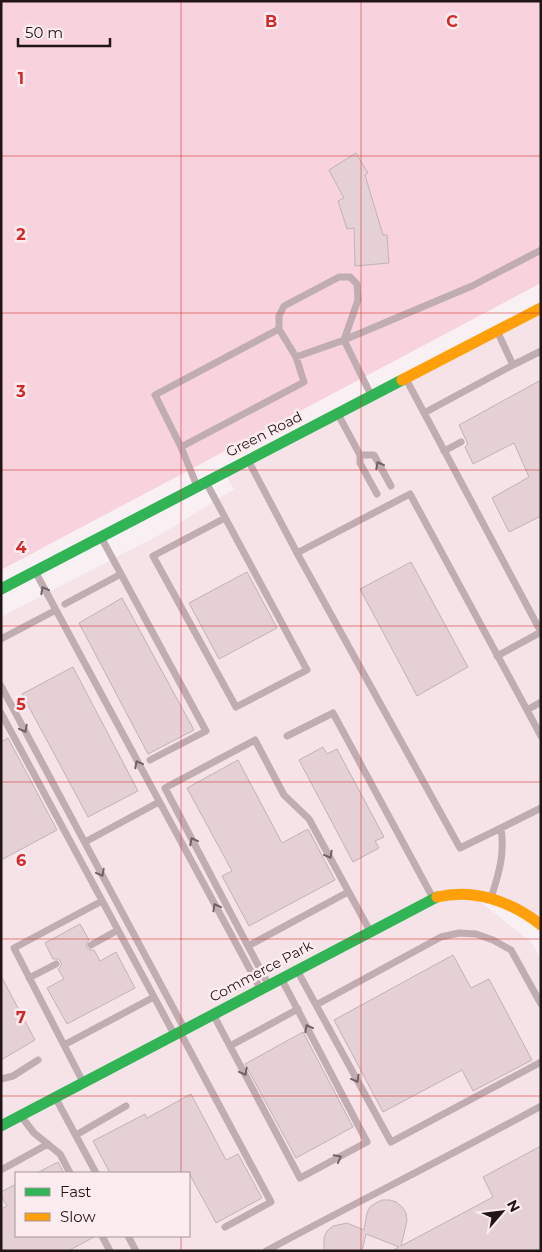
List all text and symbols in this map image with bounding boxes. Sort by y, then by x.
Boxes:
text: B [265,12,277,31]
text: C [446,12,458,31]
scale bar [18,15,110,47]
text: 50 m [25,23,63,42]
text: 1 [18,69,24,88]
text: 2 [16,225,26,244]
text: 3 [15,382,26,401]
street label: Green Road [223,407,305,461]
one-way arrow [375,461,385,470]
text: 4 [15,538,27,557]
one-way arrow [41,586,51,595]
text: 5 [16,695,26,714]
one-way arrow [18,724,28,733]
one-way arrow [134,760,144,769]
one-way arrow [189,837,199,846]
one-way arrow [322,850,332,859]
text: 6 [16,851,26,870]
one-way arrow [95,867,105,876]
one-way arrow [212,903,222,912]
street label: Commerce Park [207,936,316,1006]
text: 7 [16,1008,26,1027]
one-way arrow [304,1024,314,1033]
one-way arrow [237,1067,247,1076]
one-way arrow [350,1073,360,1082]
one-way arrow [332,1154,341,1164]
legend [15,1172,190,1237]
text: Fast [60,1182,91,1201]
north arrow [477,1187,527,1237]
text: N [503,1197,524,1215]
text: Slow [60,1207,96,1226]

